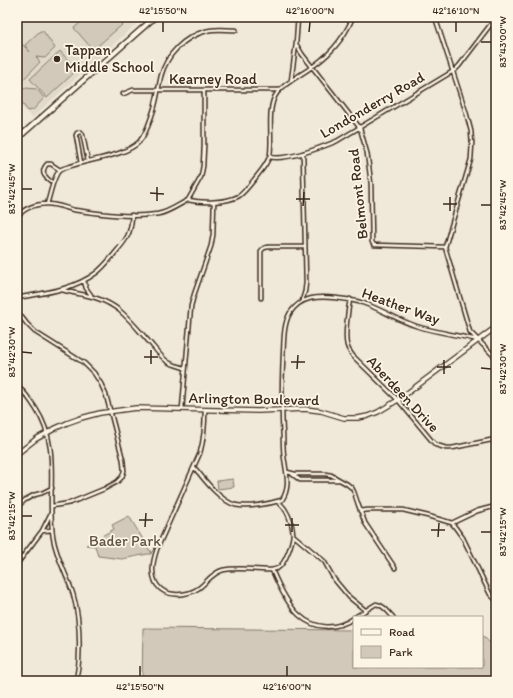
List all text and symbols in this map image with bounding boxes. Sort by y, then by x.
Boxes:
text: 42°15'50"N [139,4,187,17]
text: 42°16'00"N [286,4,335,17]
text: 42°16'10"N [432,4,480,17]
text: 83°43'00"W [496,16,509,68]
place label: Tappan Middle School [65,41,155,76]
marker: Tappan Middle School [52,54,62,64]
street label: Londonderry Road [317,68,427,142]
street label: Kearney Road [169,70,258,88]
street label: Belmont Road [344,148,372,240]
text: 83°42'45"W [5,163,18,214]
text: 83°42'45"W [496,179,509,230]
street label: Heather Way [359,284,443,328]
text: 83°42'30"W [5,326,18,377]
text: 83°42'30"W [496,343,509,394]
street label: Aberdeen Drive [363,352,443,436]
street label: Arlington Boulevard [188,389,320,409]
text: 83°42'15"W [5,491,18,541]
text: 83°42'15"W [496,507,509,557]
park label: Bader Park [89,532,161,550]
legend [353,616,483,668]
text: Road [389,625,415,639]
text: Park [389,645,413,659]
text: 42°15'50"N [116,680,164,693]
text: 42°16'00"N [263,680,312,693]

